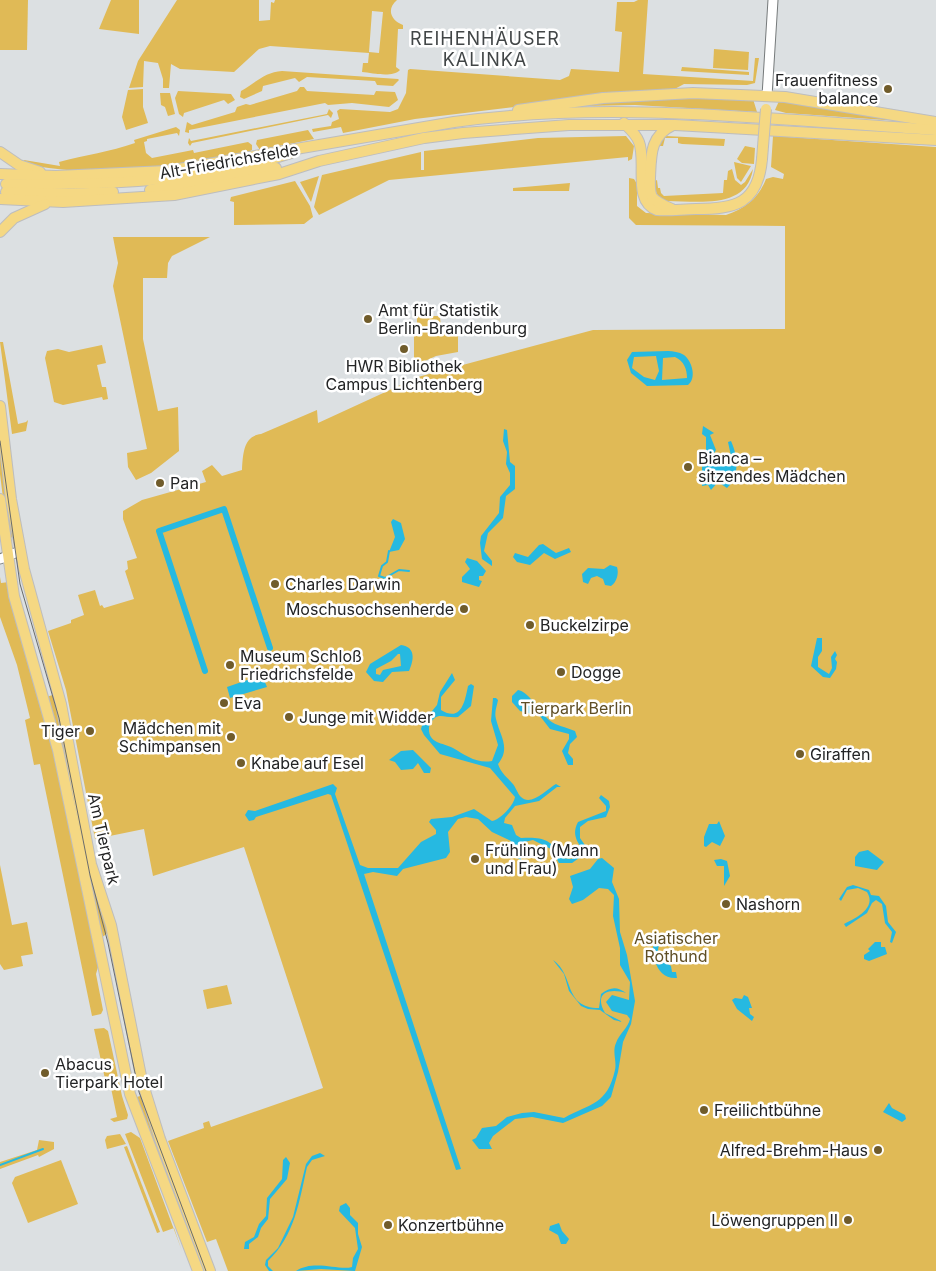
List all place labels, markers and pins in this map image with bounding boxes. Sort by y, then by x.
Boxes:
place label: Frauenfitness balance [775,70,878,108]
marker: Frauenfitness balance [882,83,894,95]
place label: Amt für Statistik Berlin-Brandenburg [378,300,527,338]
marker: Amt für Statistik Berlin-Brandenburg [362,313,374,325]
marker: HWR Bibliothek Campus Lichtenberg [398,343,410,355]
place label: HWR Bibliothek Campus Lichtenberg [326,356,482,394]
place label: Bianca – sitzendes Mädchen [698,448,846,486]
marker: Bianca – sitzendes Mädchen [682,461,694,473]
place label: Pan [170,473,199,493]
marker: Pan [154,477,166,489]
place label: Charles Darwin [285,574,401,594]
marker: Charles Darwin [269,578,281,590]
place label: Moschusochsenherde [286,599,454,619]
marker: Moschusochsenherde [458,603,470,615]
place label: Buckelzirpe [540,615,629,635]
marker: Buckelzirpe [524,619,536,631]
place label: Museum Schloß Friedrichsfelde [240,646,362,684]
marker: Museum Schloß Friedrichsfelde [224,659,236,671]
place label: Dogge [571,662,621,682]
marker: Dogge [555,666,567,678]
place label: Eva [234,693,262,713]
marker: Eva [218,697,230,709]
place label: Junge mit Widder [299,707,433,727]
marker: Junge mit Widder [283,711,295,723]
place label: Mädchen mit Schimpansen [119,718,221,756]
place label: Tiger [41,721,80,741]
marker: Tiger [84,725,96,737]
marker: Mädchen mit Schimpansen [225,731,237,743]
place label: Giraffen [810,744,870,764]
marker: Giraffen [794,748,806,760]
place label: Knabe auf Esel [251,753,364,773]
marker: Knabe auf Esel [235,757,247,769]
place label: Frühling (Mann und Frau) [485,840,599,878]
marker: Frühling (Mann und Frau) [469,853,481,865]
place label: Nashorn [736,894,800,914]
marker: Nashorn [720,898,732,910]
place label: Abacus Tierpark Hotel [55,1054,163,1092]
marker: Abacus Tierpark Hotel [39,1067,51,1079]
place label: Freilichtbühne [714,1100,821,1120]
marker: Freilichtbühne [698,1104,710,1116]
place label: Alfred-Brehm-Haus [720,1140,868,1160]
marker: Alfred-Brehm-Haus [872,1144,884,1156]
place label: Löwengruppen II [711,1210,838,1230]
marker: Löwengruppen II [842,1214,854,1226]
place label: Konzertbühne [398,1215,504,1235]
marker: Konzertbühne [382,1219,394,1231]

